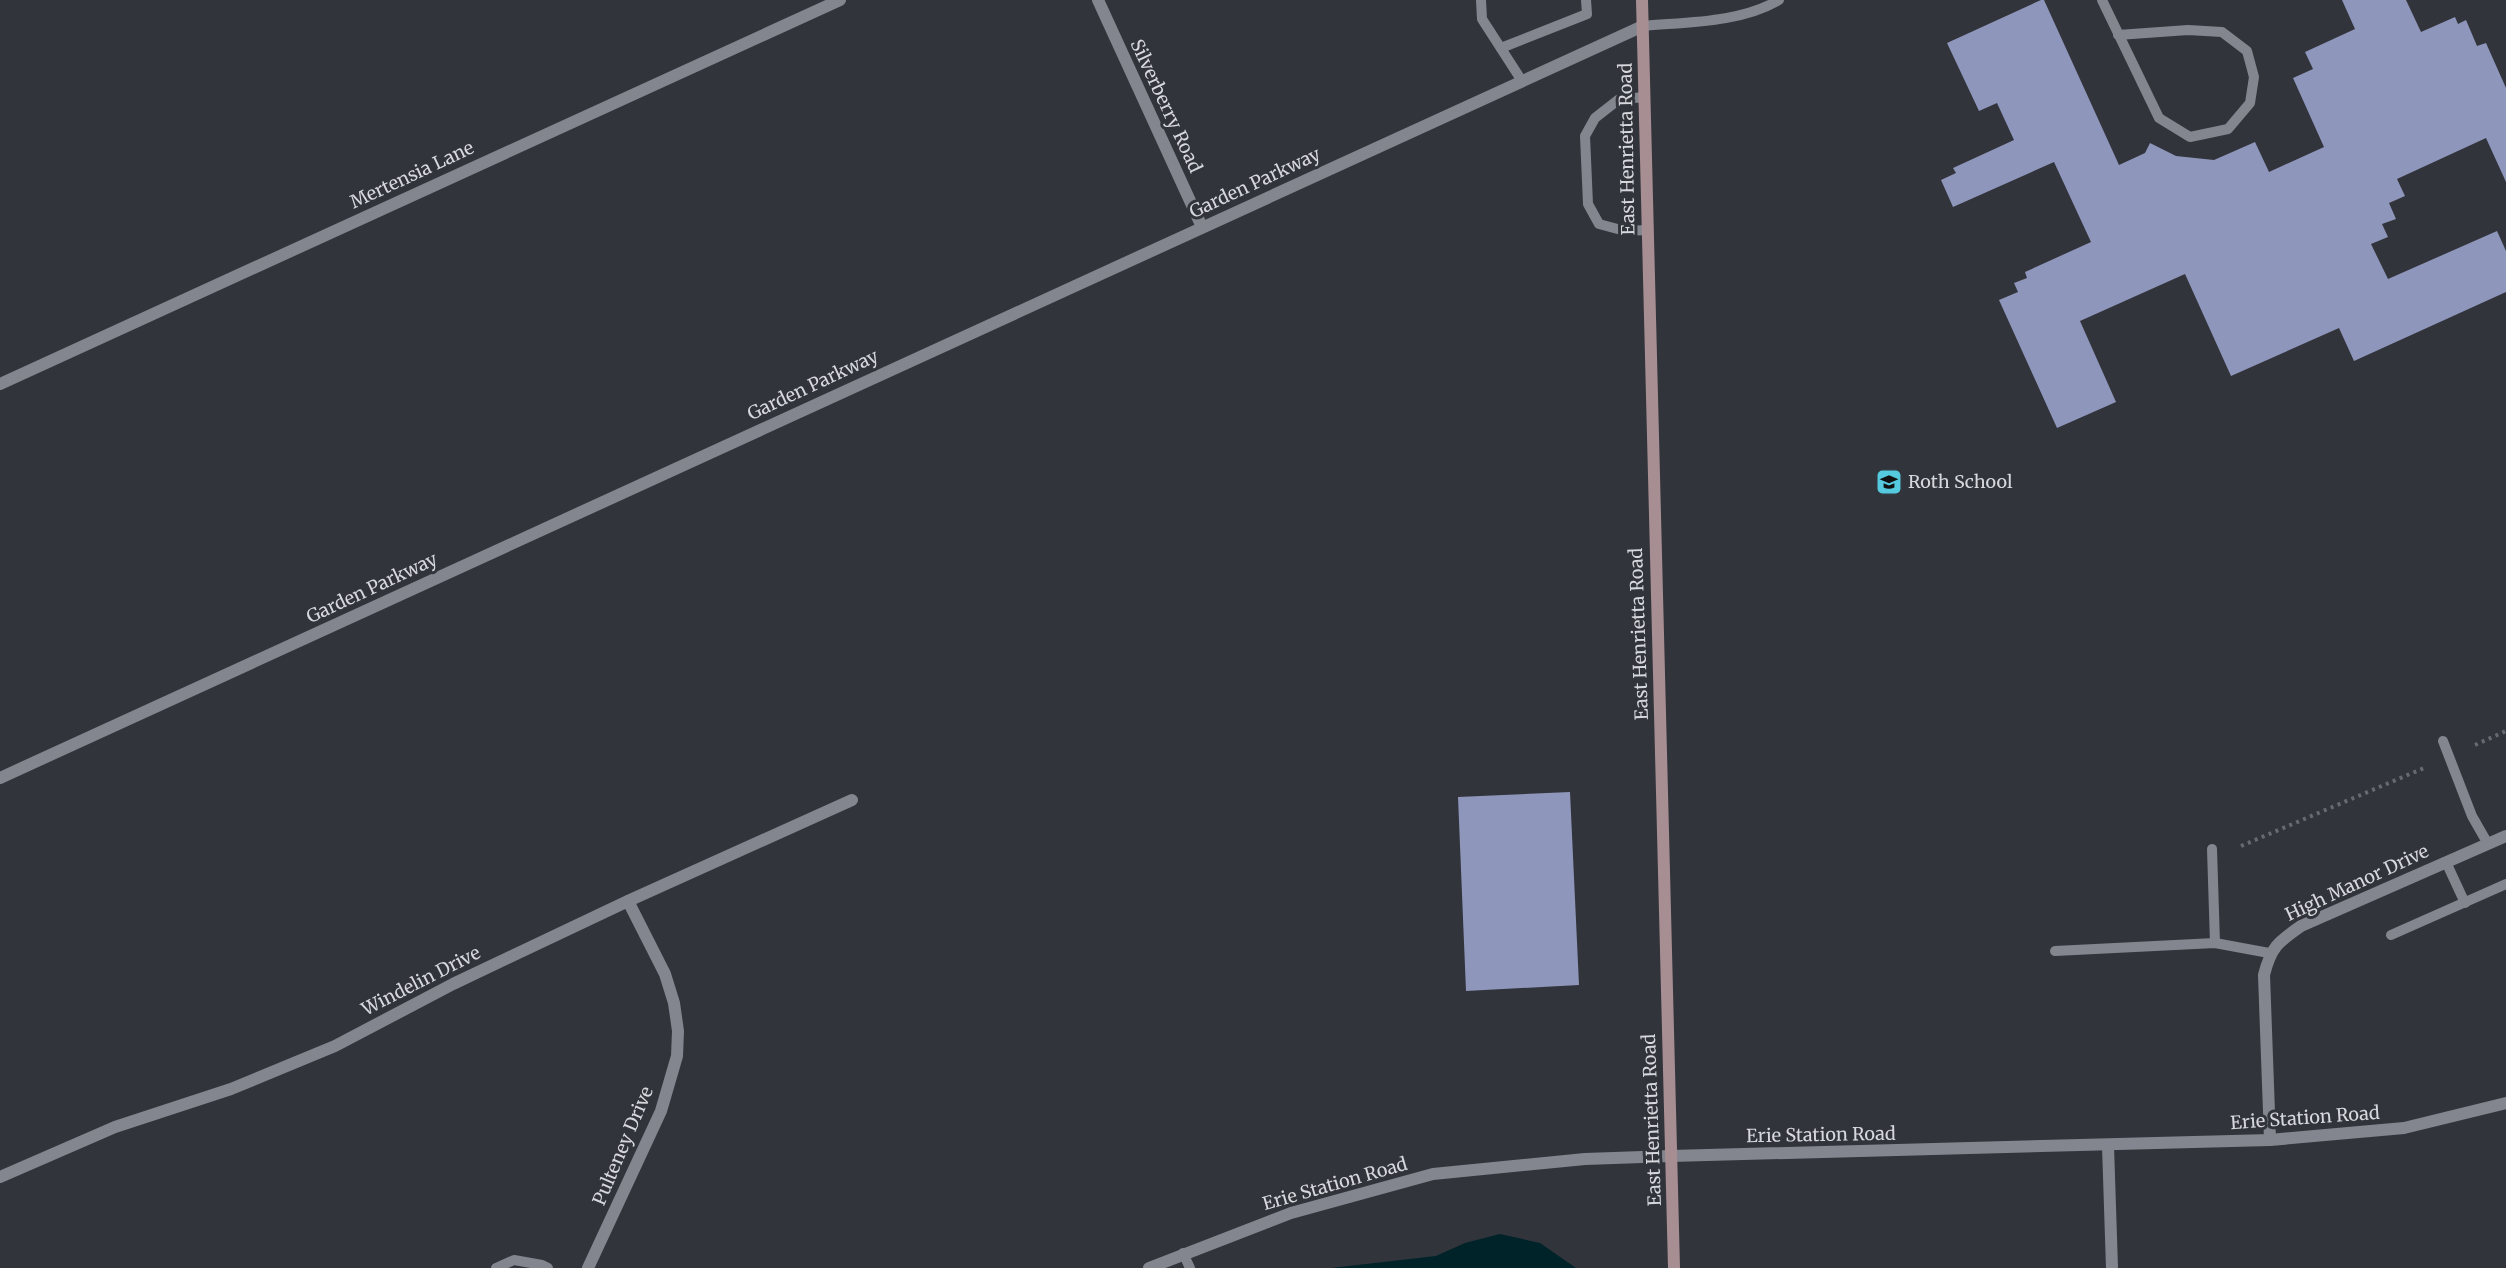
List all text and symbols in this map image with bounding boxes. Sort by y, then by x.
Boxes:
street label: Silverberry Road [1125,35,1207,176]
street label: East Henrietta Road [1613,62,1640,235]
street label: Mertensia Lane [346,136,477,213]
street label: Garden Parkway [1186,142,1324,223]
street label: Garden Parkway [744,344,882,425]
school or university icon: Roth School [1874,467,1904,497]
place label: Roth School [1908,470,2013,493]
street label: Garden Parkway [303,547,441,628]
street label: East Henrietta Road [1624,547,1653,721]
street label: High Manor Drive [2281,839,2432,926]
street label: Windelin Drive [357,941,484,1021]
street label: East Henrietta Road [1637,1033,1666,1207]
street label: Pulteney Drive [587,1083,658,1209]
street label: Erie Station Road [2230,1101,2380,1134]
street label: Erie Station Road [1746,1122,1896,1147]
street label: Erie Station Road [1260,1152,1410,1215]

